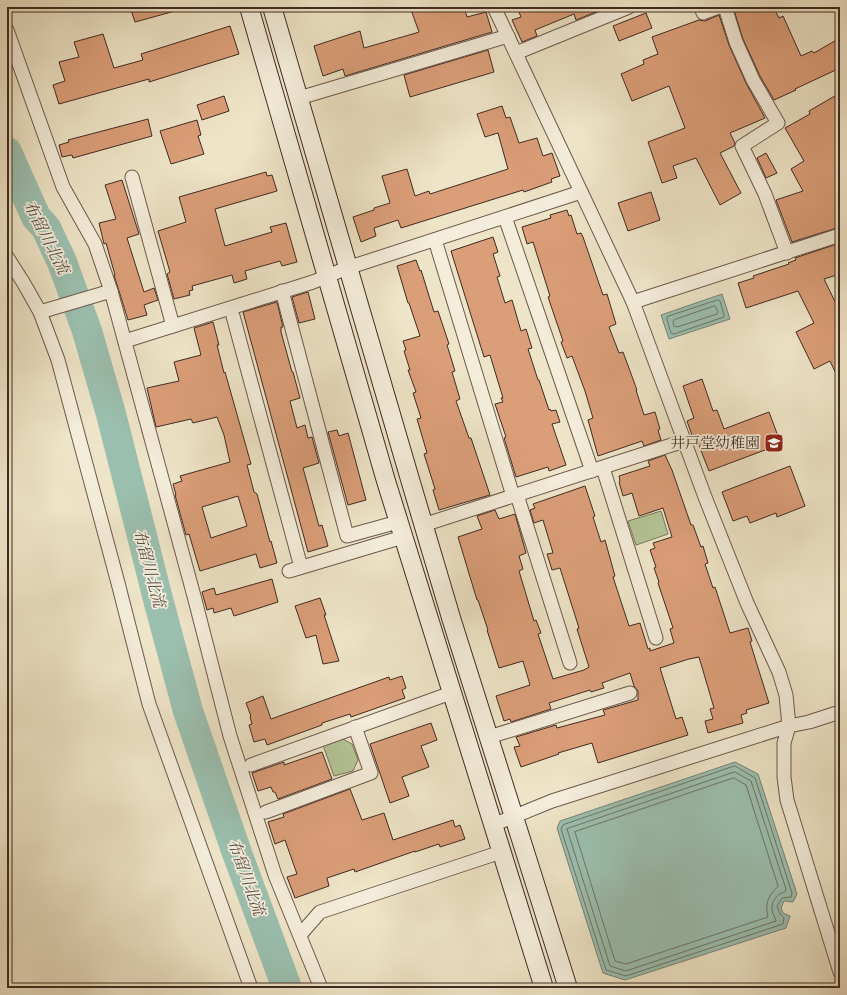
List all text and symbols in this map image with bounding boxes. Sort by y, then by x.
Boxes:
water label: 布留川北流 [16,197,75,282]
school or university icon: 井戸堂幼稚園 [763,432,785,454]
place label: 井戸堂幼稚園 [670,434,760,455]
water label: 布留川北流 [126,527,170,613]
water label: 布留川北流 [220,836,270,922]

